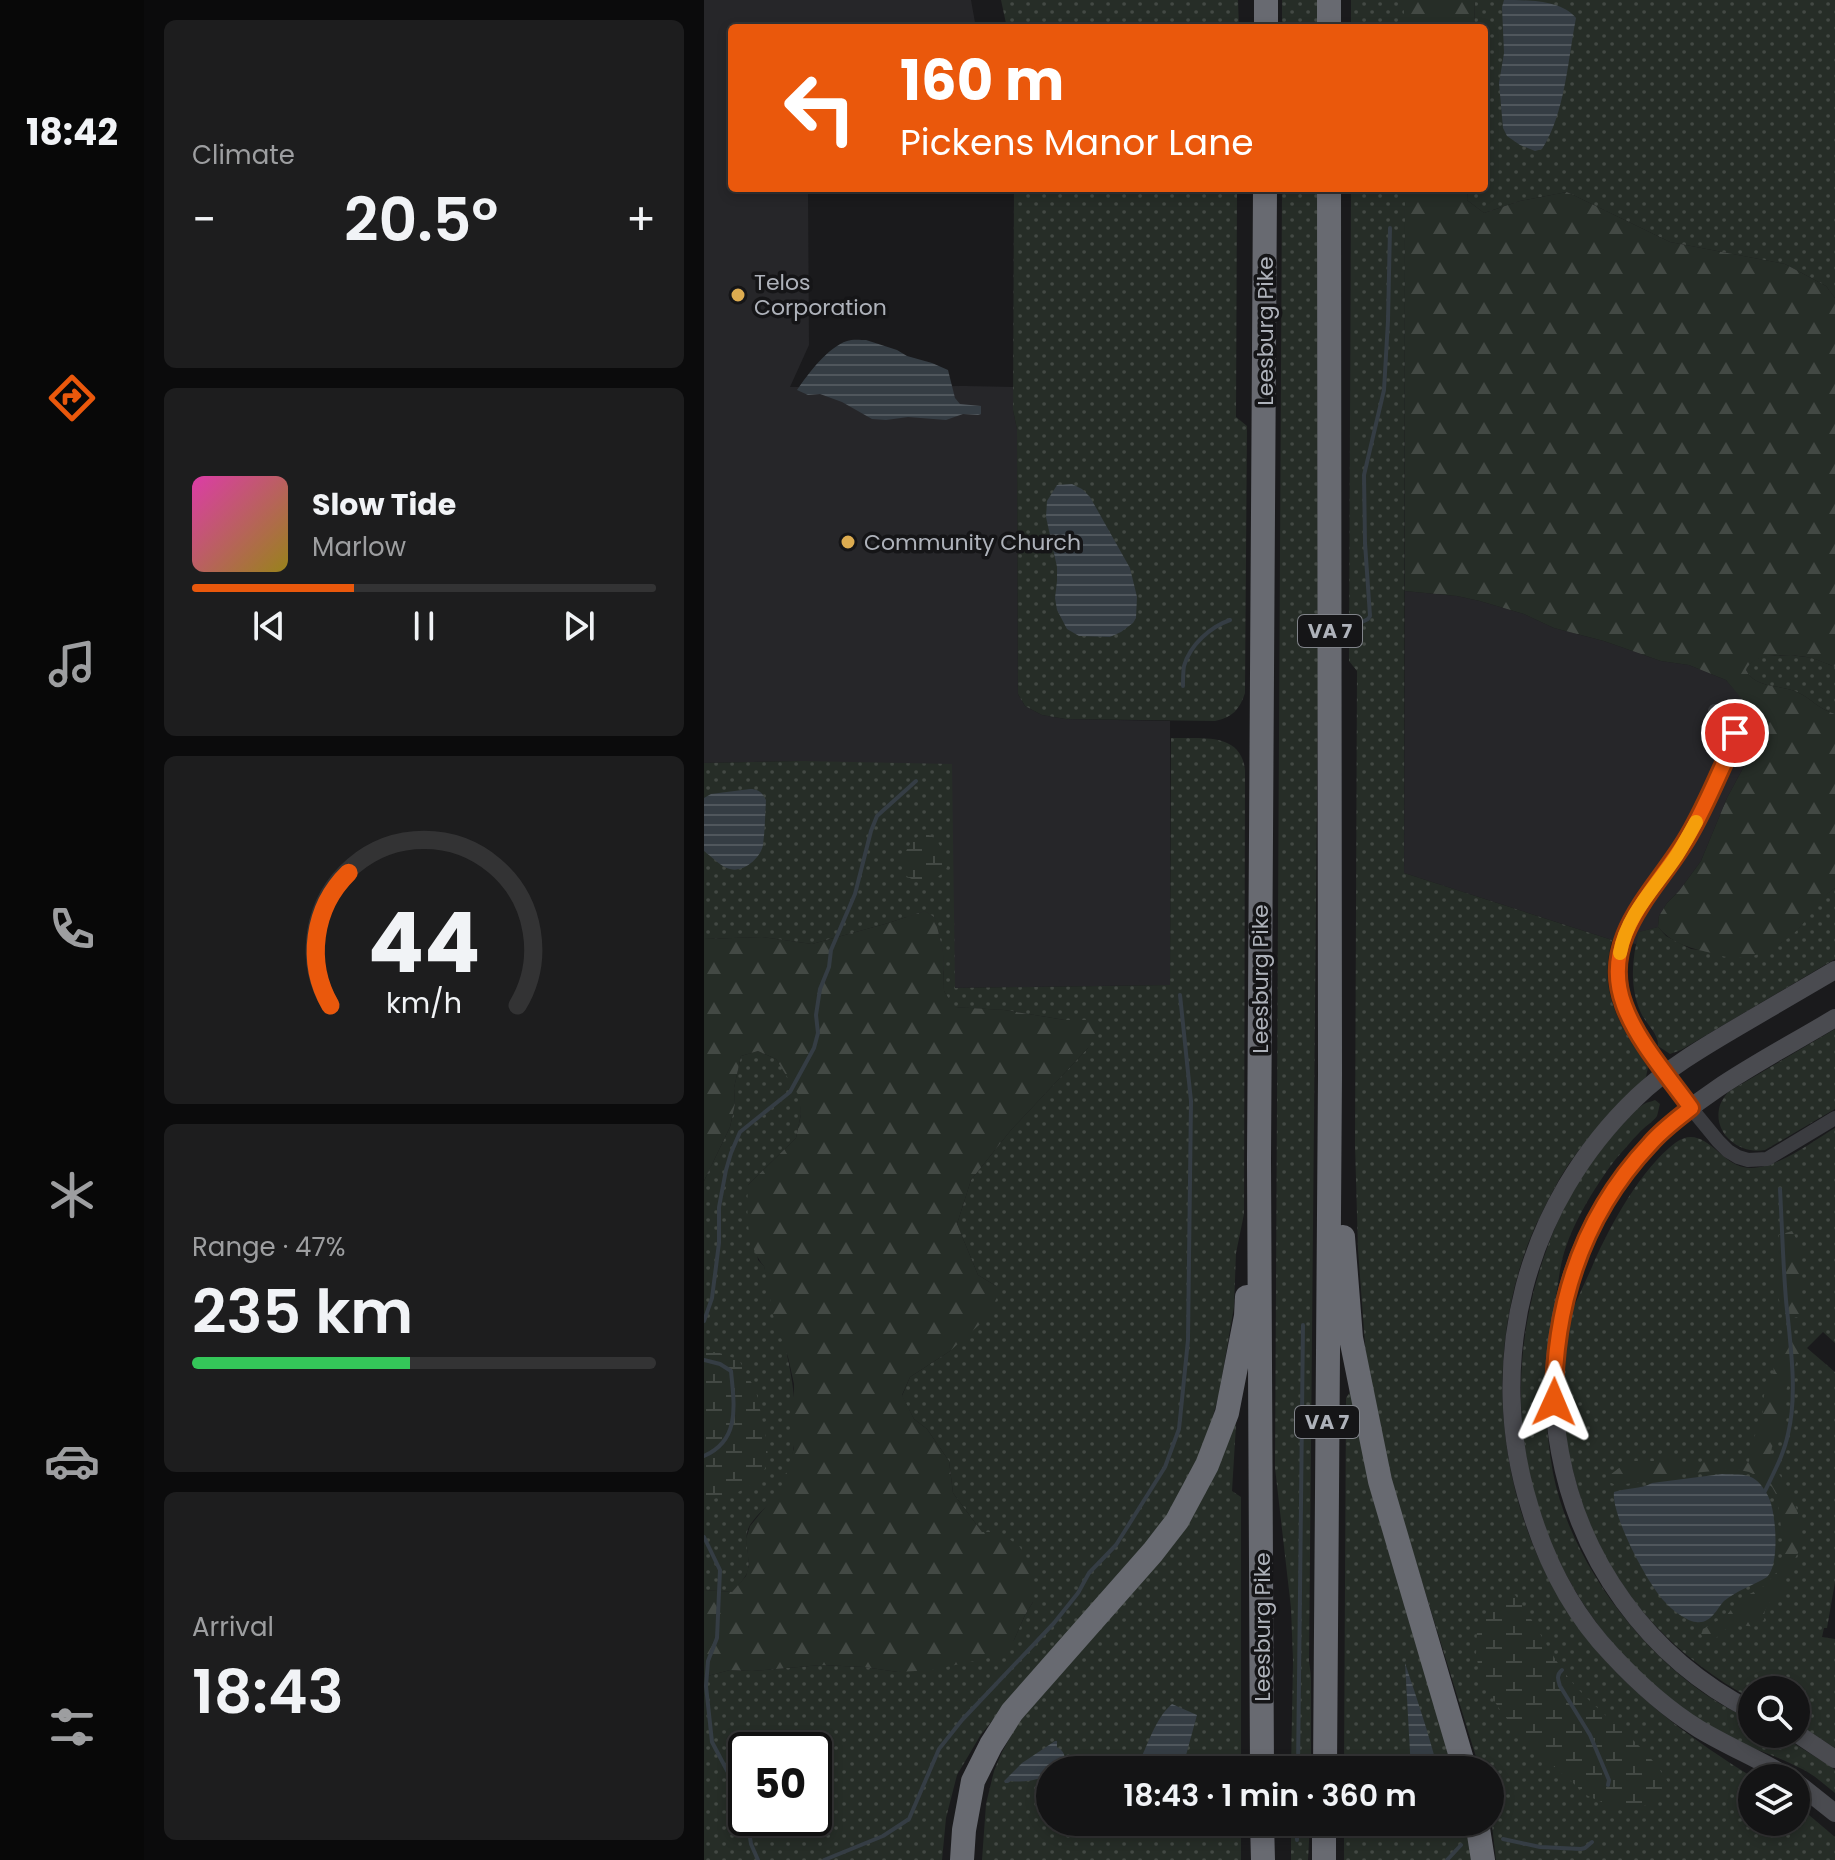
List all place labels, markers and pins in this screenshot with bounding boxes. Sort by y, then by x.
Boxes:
place label: Telos Corporation [754,267,887,323]
marker: Telos Corporation [729,286,747,304]
place label: Community Church [864,527,1081,558]
marker: Community Church [839,533,857,551]
pin [1701,699,1769,767]

